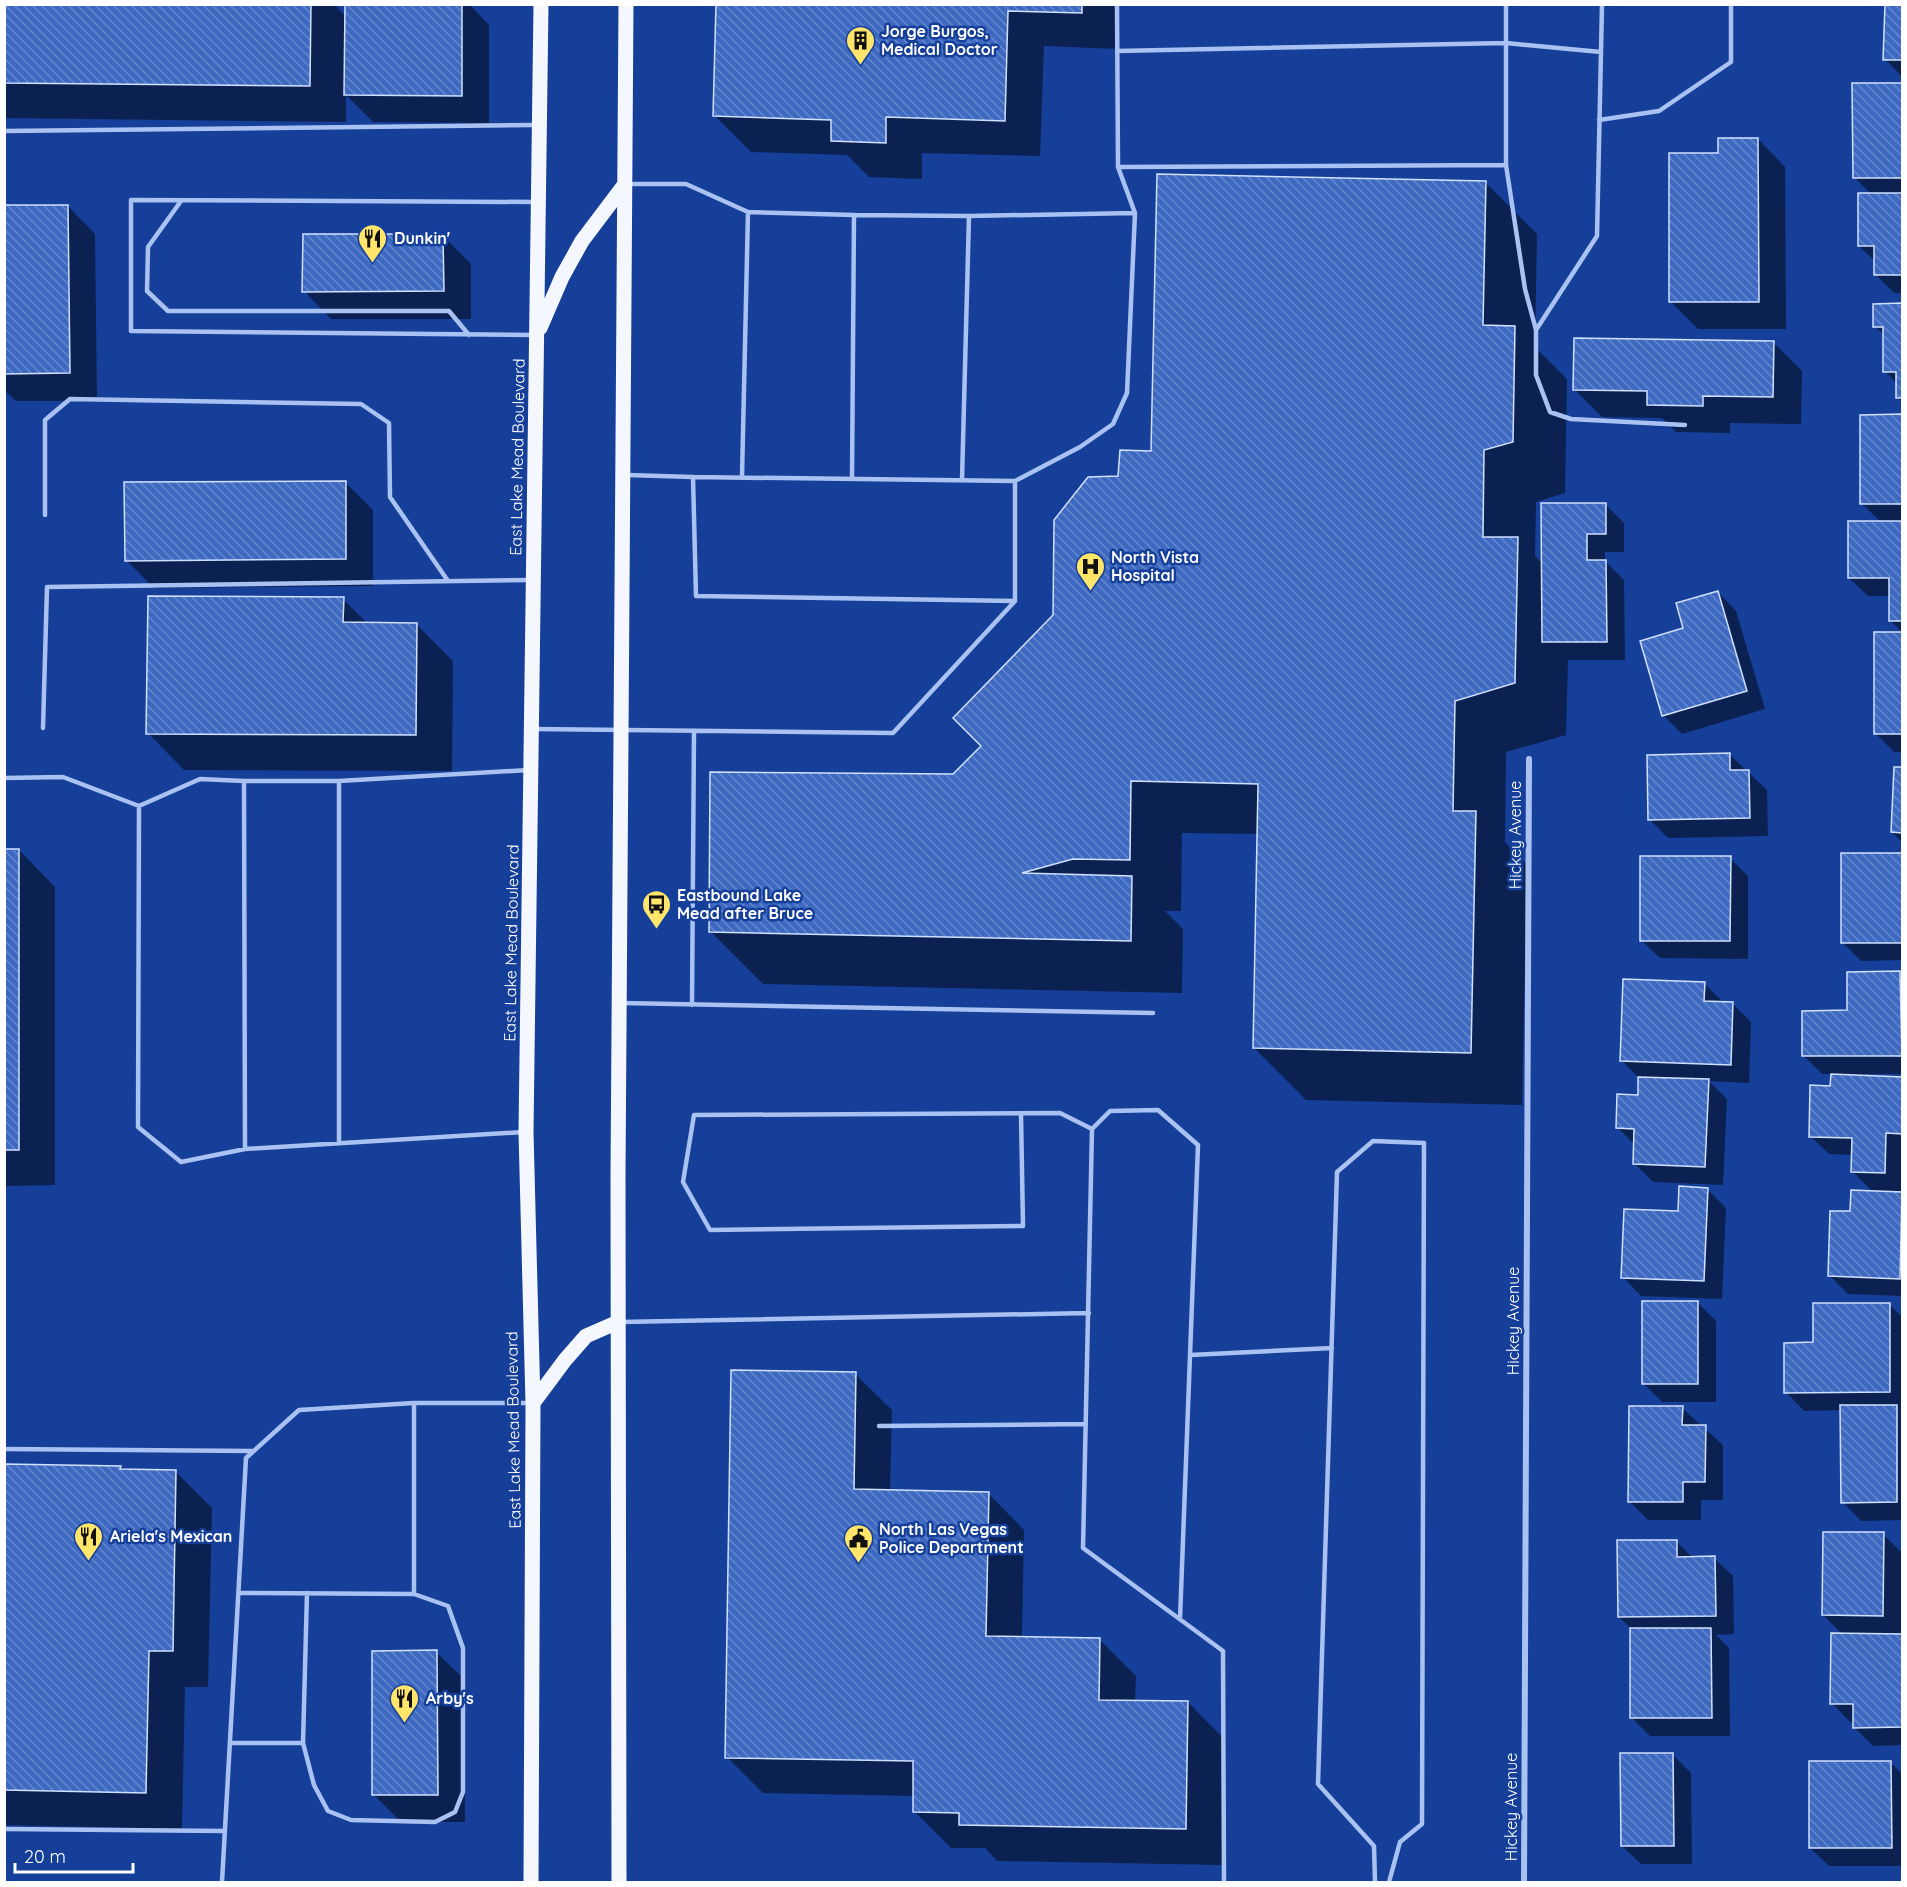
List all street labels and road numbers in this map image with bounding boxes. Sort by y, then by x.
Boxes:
street label: East Lake Mead Boulevard [505,358,529,556]
street label: Hickey Avenue [1505,781,1525,889]
street label: East Lake Mead Boulevard [499,844,523,1042]
street label: Hickey Avenue [1503,1267,1523,1375]
street label: East Lake Mead Boulevard [501,1331,525,1529]
street label: Hickey Avenue [1501,1753,1521,1861]

